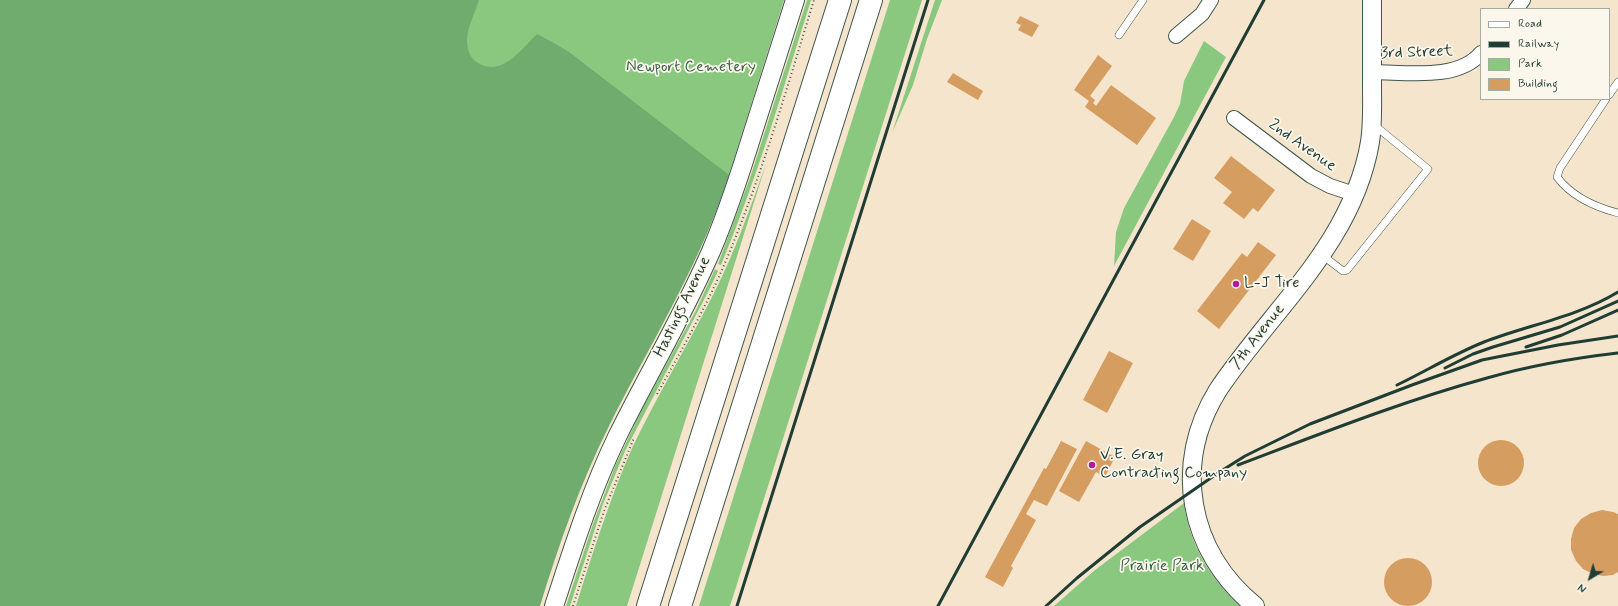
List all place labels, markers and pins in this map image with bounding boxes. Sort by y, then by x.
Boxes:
place label: L-J Tire [1244,274,1300,294]
marker: L-J Tire [1231,279,1241,289]
place label: V.E. Gray Contracting Company [1100,446,1247,484]
marker: V.E. Gray Contracting Company [1087,460,1097,470]

